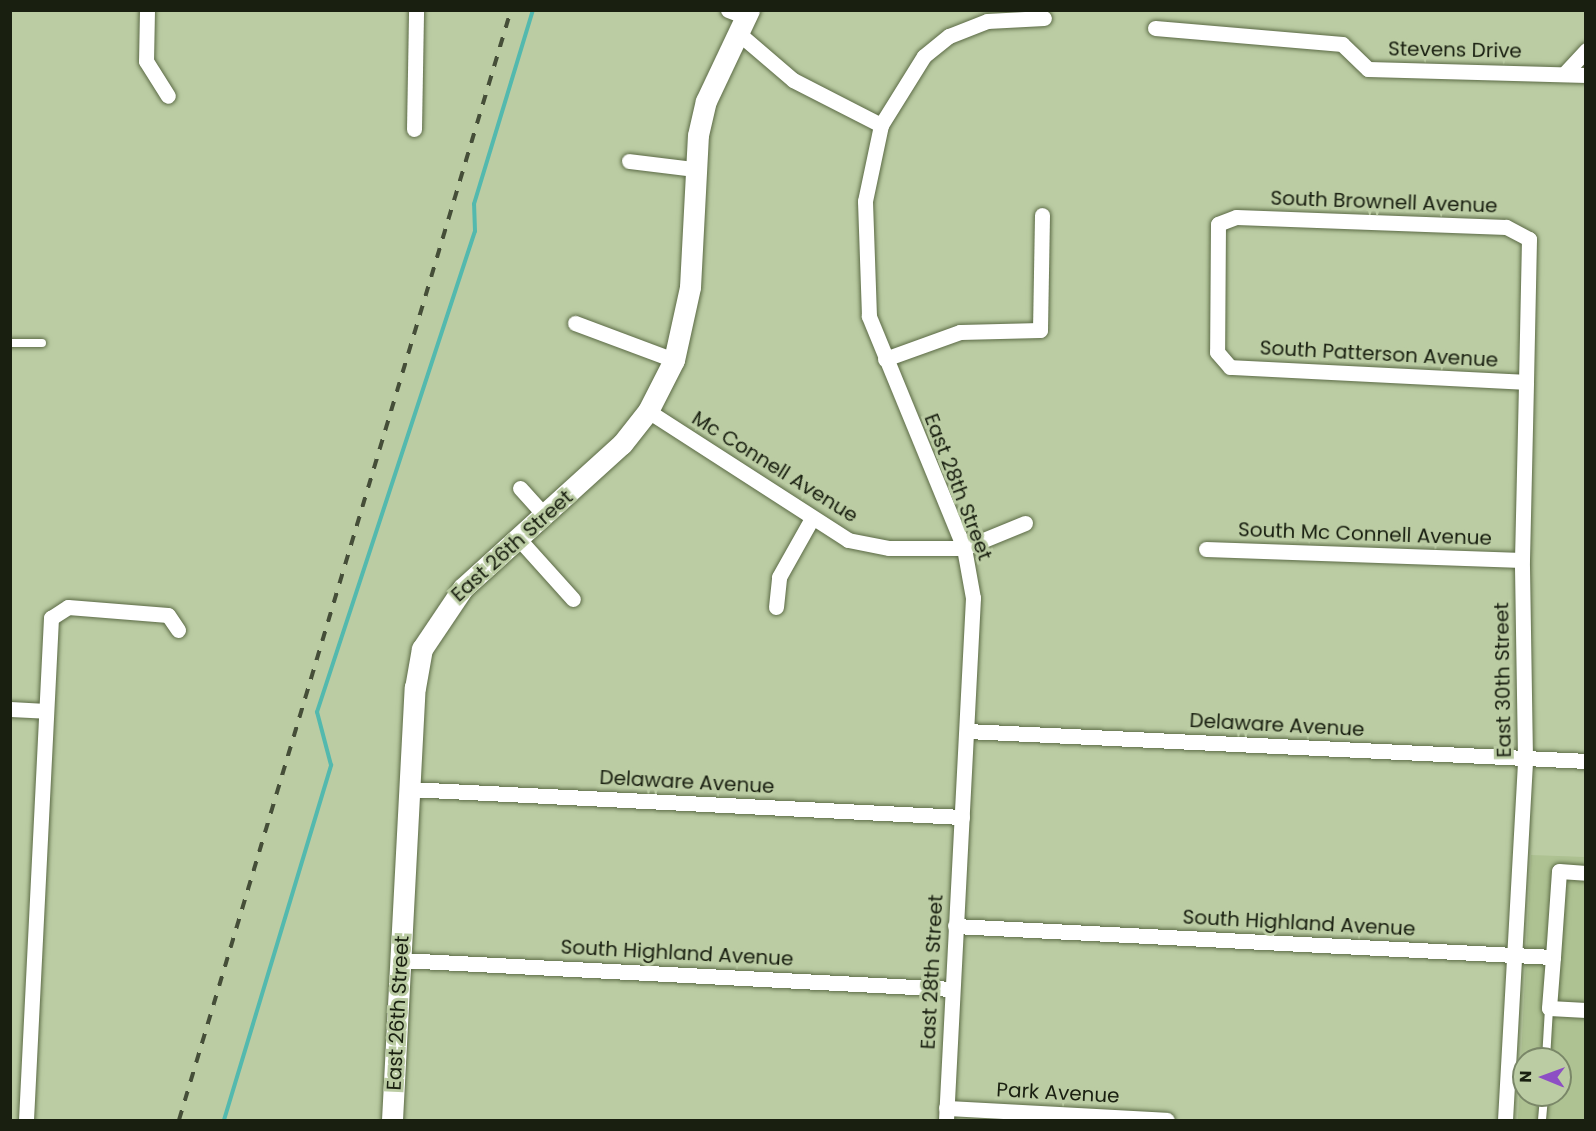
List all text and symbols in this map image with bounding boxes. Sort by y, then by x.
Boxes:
street label: Stevens Drive [1388,37,1522,63]
street label: South Brownell Avenue [1270,186,1498,218]
street label: South Patterson Avenue [1259,336,1499,372]
street label: Mc Connell Avenue [688,406,862,528]
street label: East 28th Street [919,410,997,564]
street label: East 26th Street [446,485,578,607]
street label: South Mc Connell Avenue [1238,518,1492,550]
street label: East 30th Street [1490,602,1516,758]
street label: Delaware Avenue [1189,708,1365,742]
street label: Delaware Avenue [599,765,775,799]
street label: East 28th Street [916,894,948,1050]
street label: South Highland Avenue [1182,905,1416,941]
street label: East 26th Street [382,935,414,1091]
street label: South Highland Avenue [560,935,794,971]
north arrow [1512,1047,1572,1107]
text: N [1514,1070,1537,1083]
street label: Park Avenue [996,1078,1120,1108]

